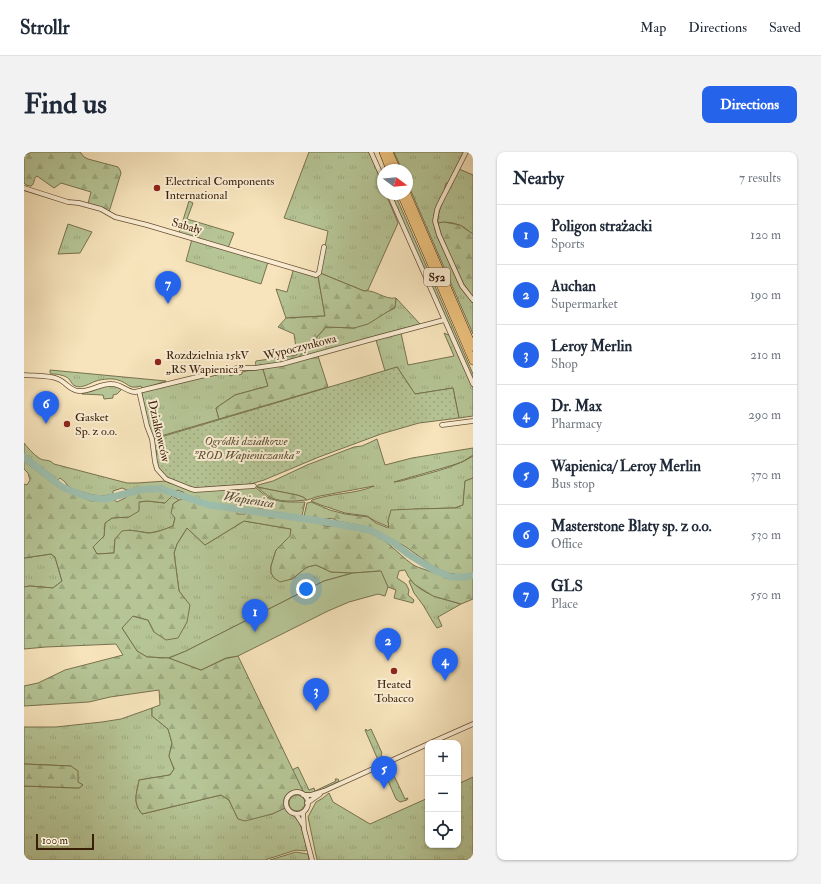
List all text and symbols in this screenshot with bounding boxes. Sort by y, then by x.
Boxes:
text: Strollr [20,16,70,40]
text: Map [640,19,666,36]
text: Directions [688,19,747,36]
text: Saved [769,19,801,36]
button: Directions [702,86,797,123]
text: Find us [24,87,107,122]
north arrow [377,164,413,200]
text: Nearby [513,168,564,189]
text: 7 results [739,170,781,186]
place label: Electrical Components International [165,174,274,203]
marker: Electrical Components International [152,183,162,193]
street label: Sabały [170,215,204,238]
text: Poligon strażacki [551,217,652,236]
text: 1 [524,227,528,243]
text: 120 m [750,227,781,243]
text: Sports [551,236,585,252]
road number: S52 [424,268,450,286]
pin: 7 [155,271,181,304]
text: Auchan [551,277,596,296]
text: 2 [523,287,529,303]
text: 190 m [750,287,781,303]
text: Supermarket [551,296,618,312]
street label: Wypoczynkowa [261,331,339,364]
text: Leroy Merlin [551,337,632,356]
text: 3 [524,347,529,363]
text: 210 m [750,347,781,363]
place label: Rozdzielnia 15kV „RS Wapienica” [165,348,249,377]
text: Shop [551,356,578,372]
marker: Rozdzielnia 15kV „RS Wapienica” [153,357,163,367]
pin: 6 [33,391,59,424]
text: Dr. Max [551,397,602,416]
street label: Działkowców [144,399,173,464]
text: 4 [522,407,530,423]
text: 290 m [748,407,781,423]
place label: Gasket Sp. z o.o. [75,410,117,439]
text: Pharmacy [551,416,602,432]
marker: Gasket Sp. z o.o. [62,419,72,429]
park label: Ogródki działkowe "ROD Wapieniczanka" [193,434,300,463]
text: Wapienica/ Leroy Merlin [551,457,701,476]
text: 5 [523,467,529,483]
text: 370 m [751,467,781,483]
text: Bus stop [551,476,595,492]
water label: Wapienica [222,488,275,512]
text: Masterstone Blaty sp. z o.o. [551,517,712,536]
text: 6 [523,527,529,543]
text: 530 m [751,527,781,543]
text: Office [551,536,583,552]
text: GLS [551,577,583,596]
your location [296,579,316,599]
text: 7 [523,587,529,603]
text: 550 m [750,587,781,603]
text: Place [551,596,578,612]
pin: 1 [242,599,268,632]
pin: 2 [375,628,401,661]
pin: 4 [432,648,458,681]
marker: Heated Tobacco [389,666,399,676]
place label: Heated Tobacco [374,677,414,706]
pin: 3 [303,678,329,711]
map controls [425,740,461,848]
button: + [425,740,461,776]
pin: 5 [371,756,397,789]
button: − [425,776,461,812]
button: locate [425,812,461,848]
scale bar [36,832,94,851]
text: 100 m [42,834,68,847]

